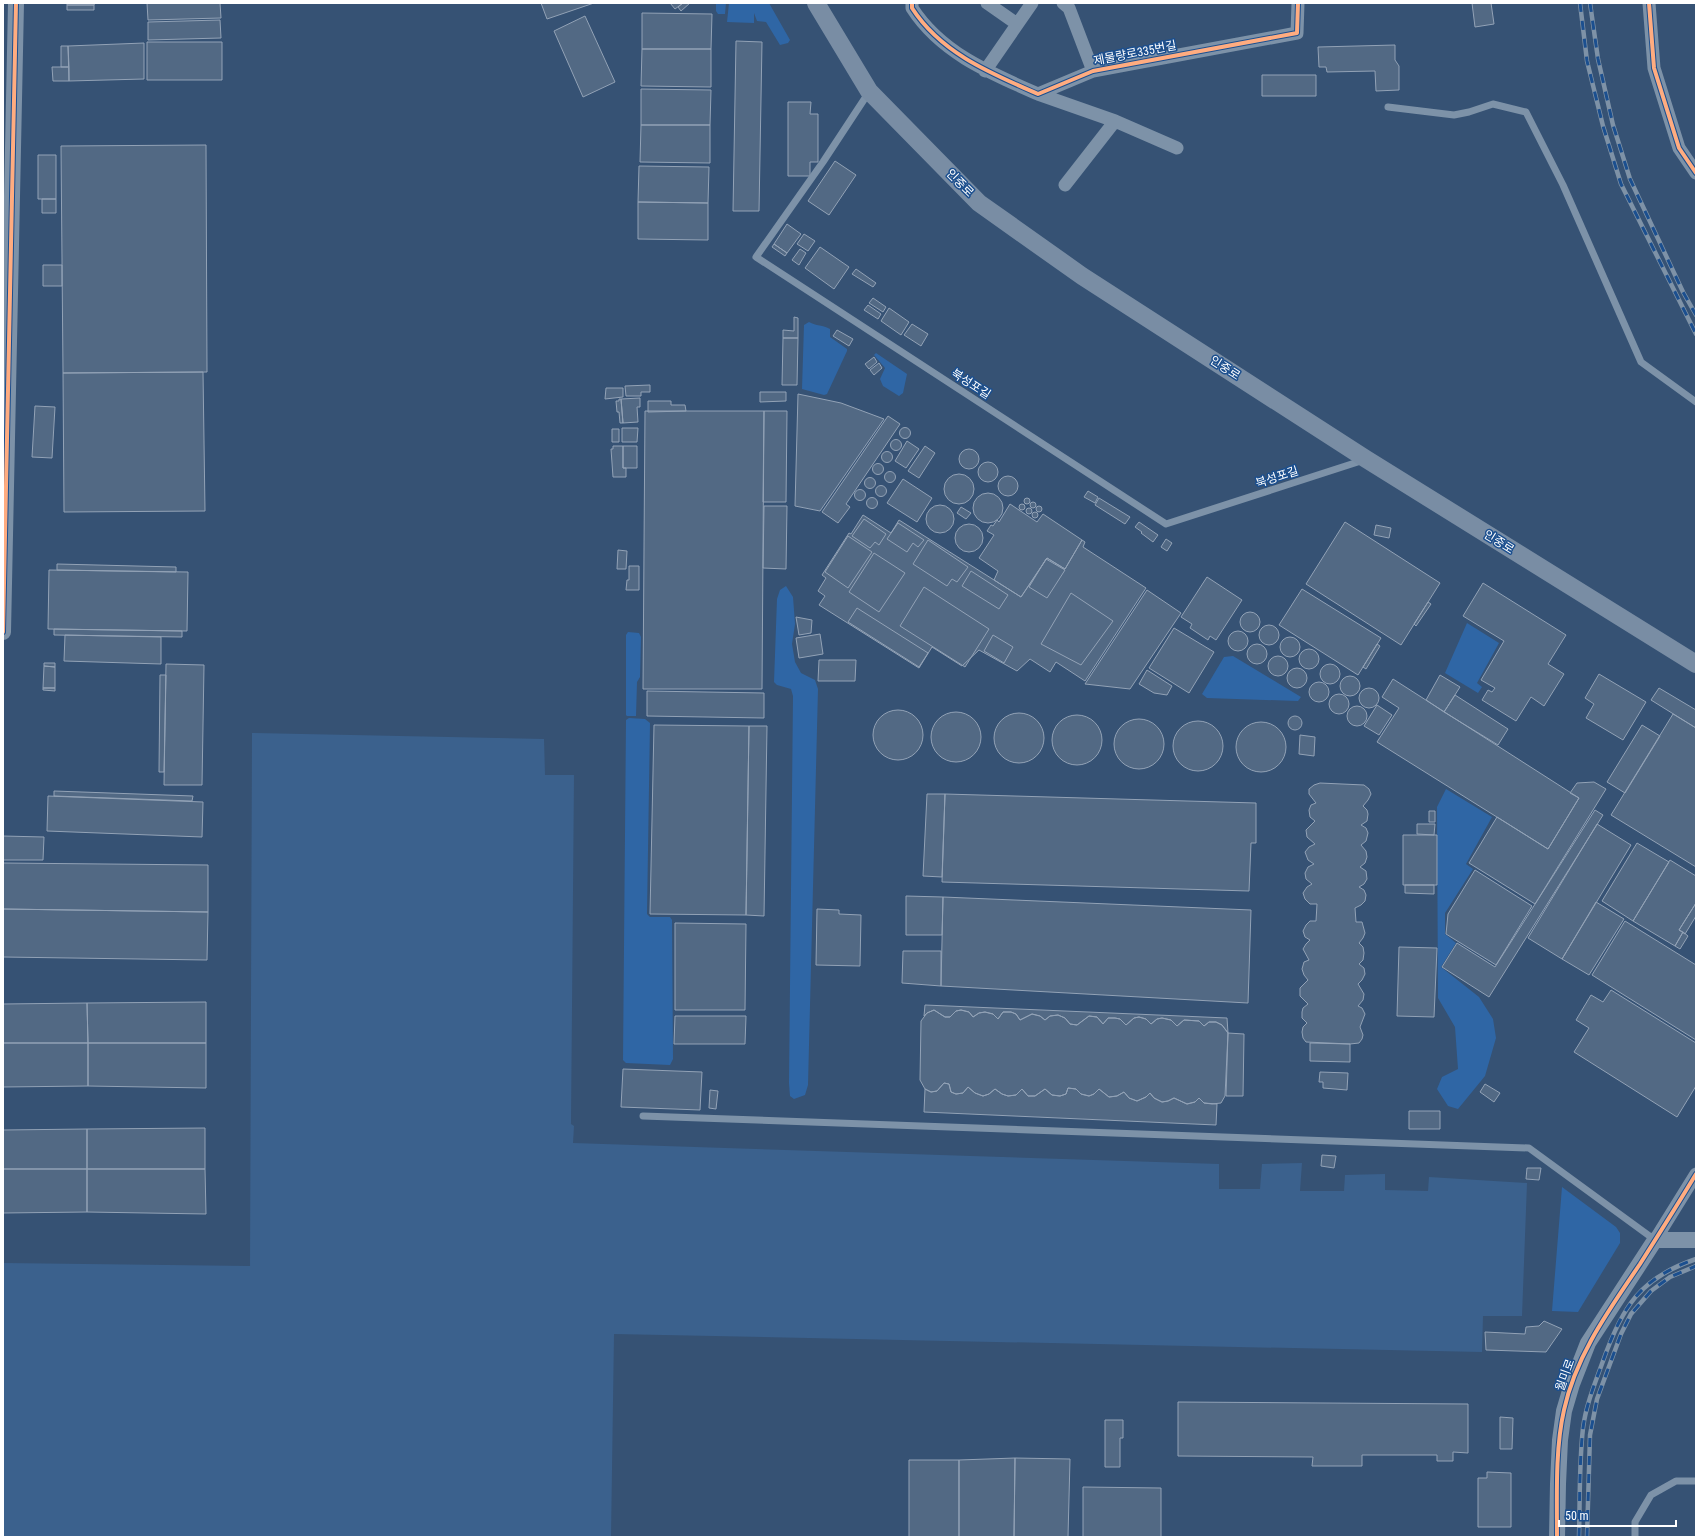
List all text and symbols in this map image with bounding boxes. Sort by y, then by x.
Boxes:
street label: 제물량로335번길 [1092,38,1178,68]
street label: 인중로 [943,166,977,200]
street label: 인중로 [1207,353,1243,383]
street label: 북성포길 [949,366,993,402]
street label: 북성포길 [1254,464,1300,490]
street label: 인중로 [1481,527,1517,557]
street label: 월미로 [1553,1357,1577,1393]
scale bar [1559,1502,1676,1528]
text: 50 m [1565,1509,1589,1523]

